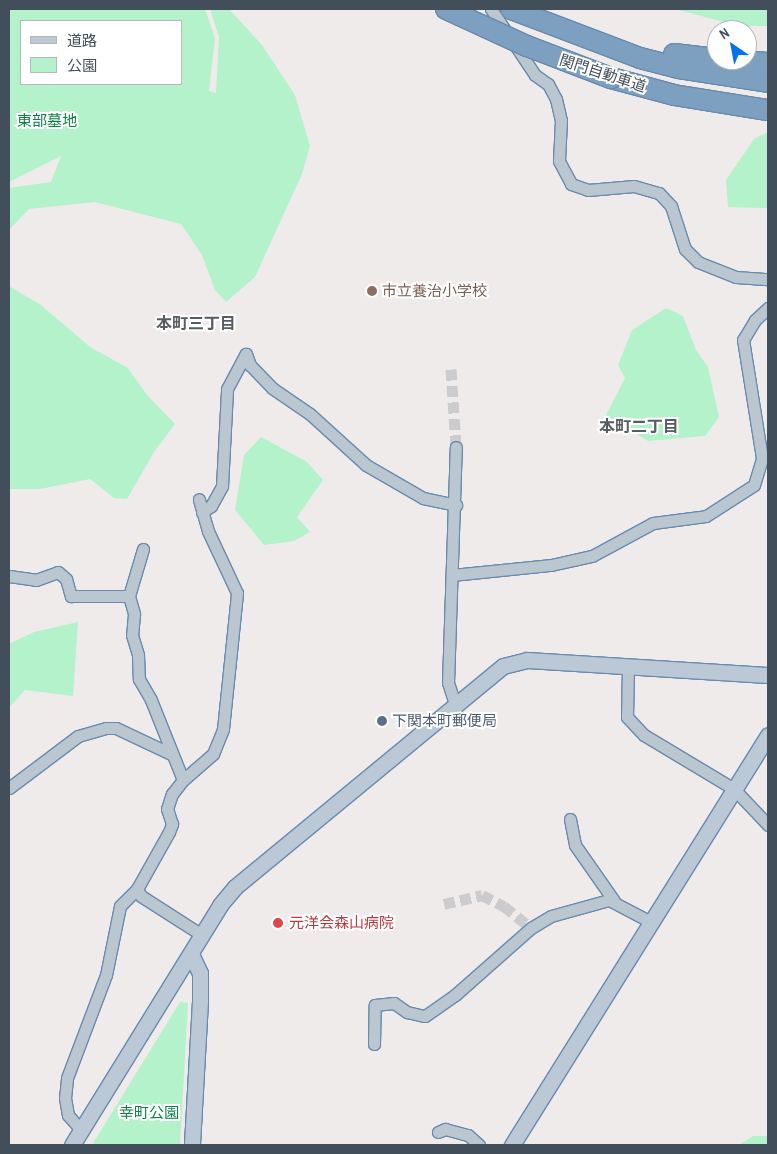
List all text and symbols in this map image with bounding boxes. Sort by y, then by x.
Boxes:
legend [20,20,182,85]
north arrow [707,20,757,70]
text: N [716,23,733,43]
text: 道路 [67,30,97,51]
street label: 関門自動車道 [557,51,649,95]
text: 公園 [67,55,97,76]
park label: 東部墓地 [17,112,77,130]
place label: 市立養治小学校 [382,282,487,300]
marker: 市立養治小学校 [366,285,378,297]
district label: 本町三丁目 [156,313,236,333]
district label: 本町二丁目 [599,416,679,436]
place label: 下関本町郵便局 [392,712,497,730]
marker: 下関本町郵便局 [376,715,388,727]
place label: 元洋会森山病院 [289,914,394,932]
marker: 元洋会森山病院 [271,916,285,930]
park label: 幸町公園 [119,1104,179,1122]

